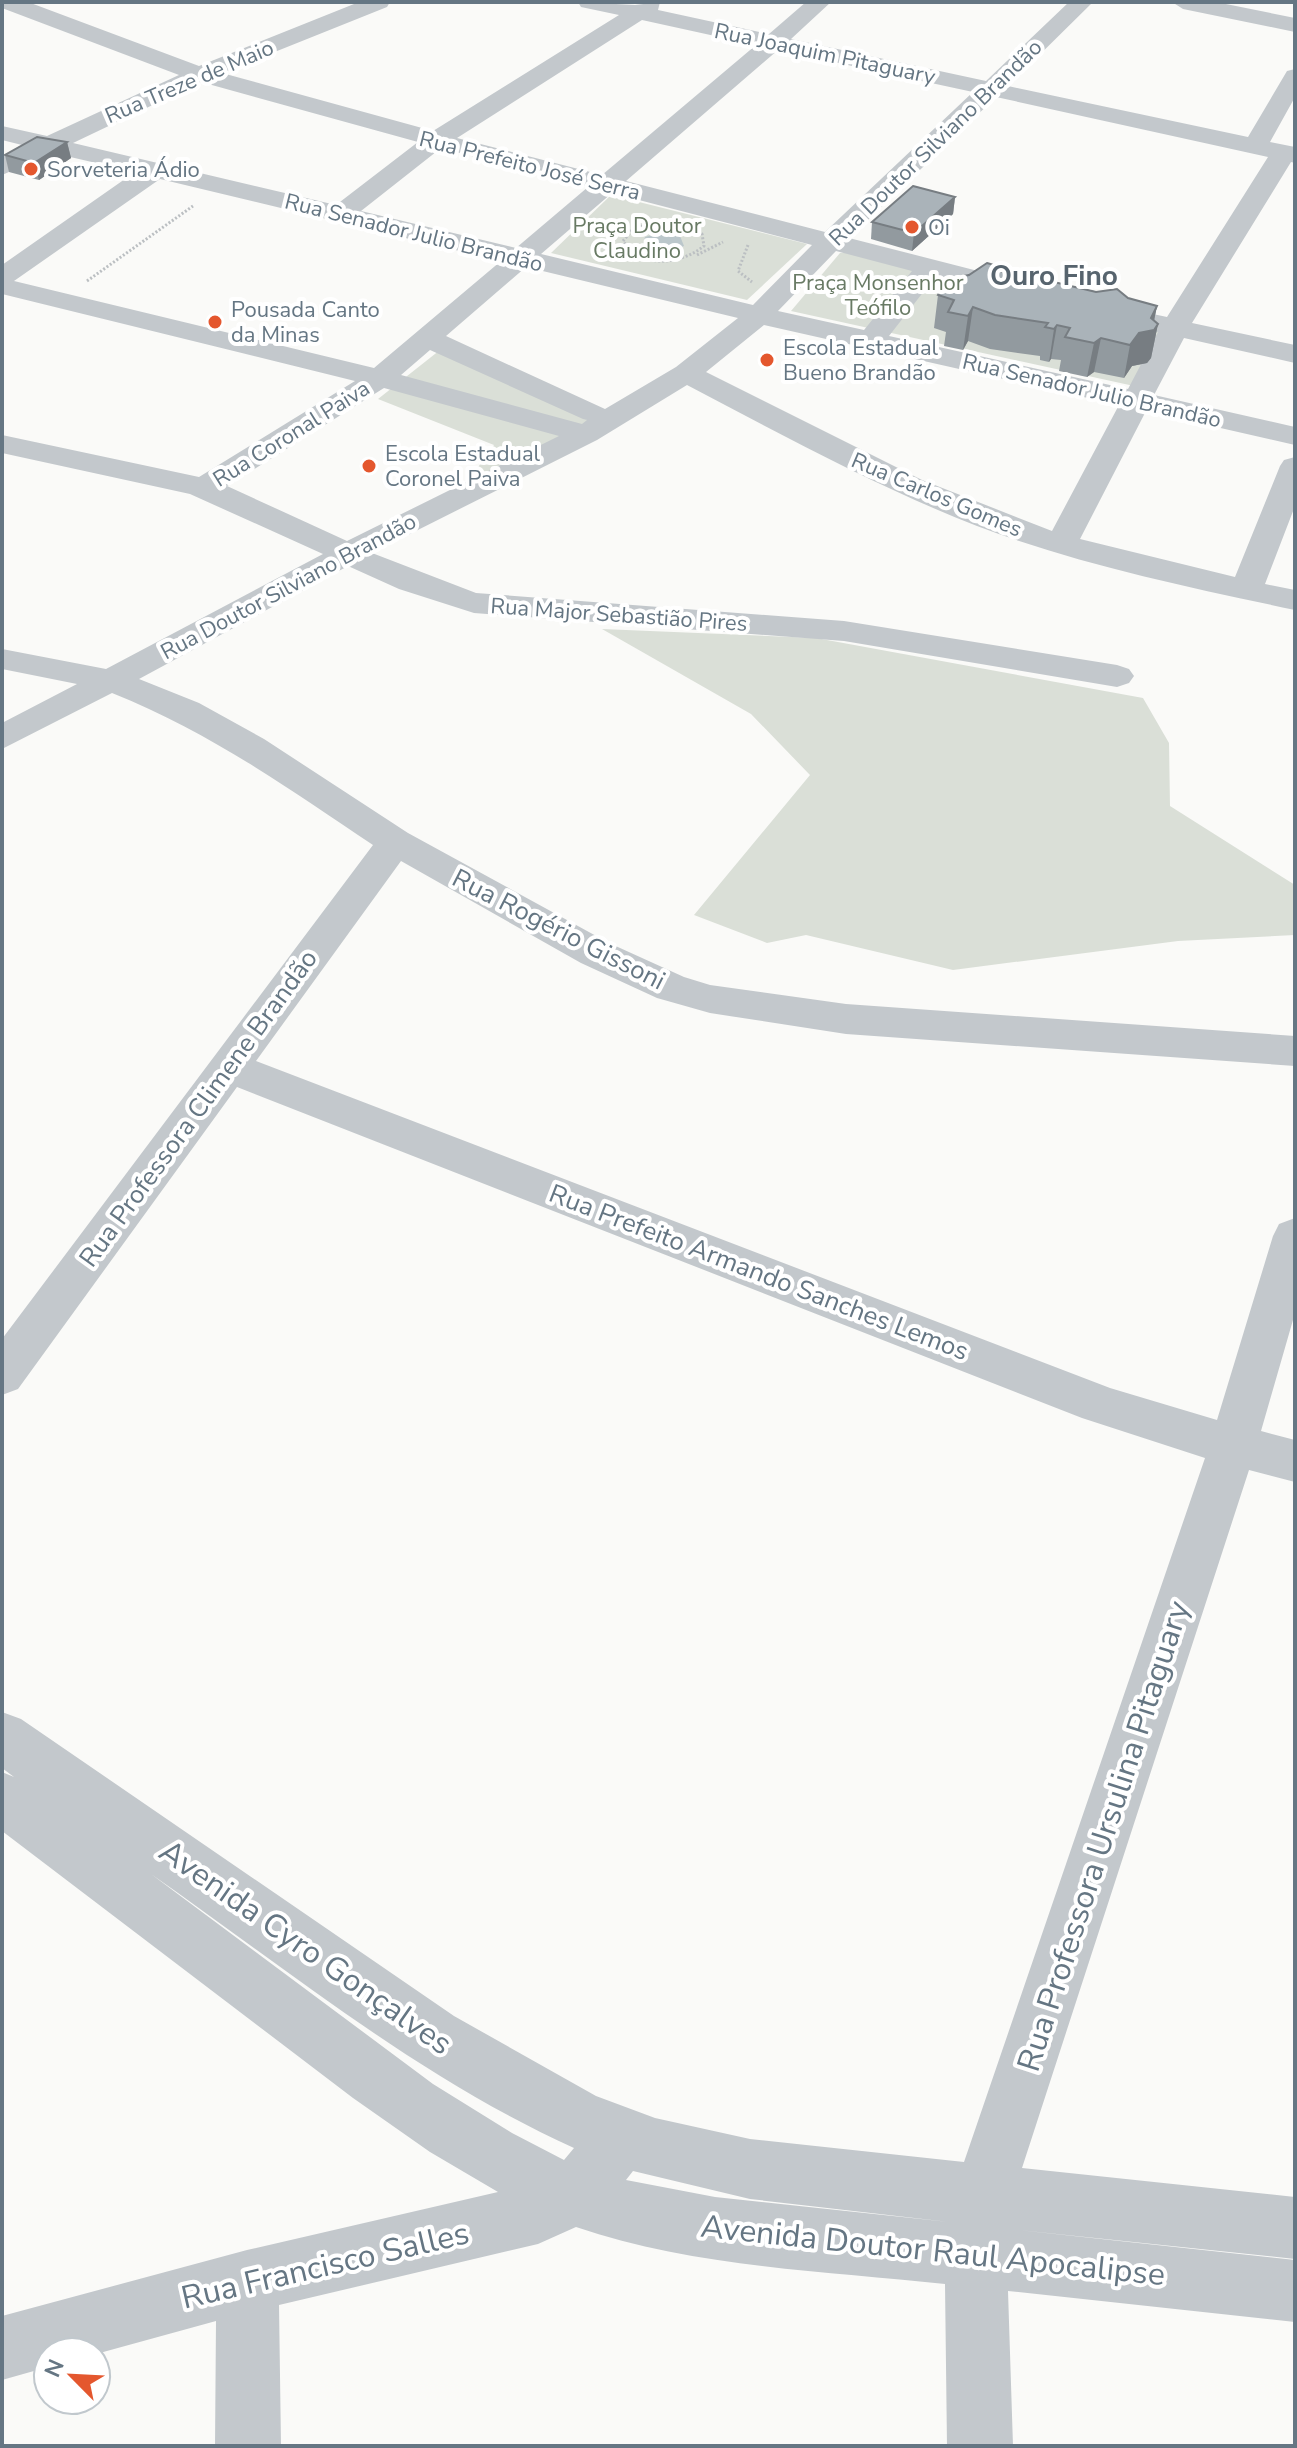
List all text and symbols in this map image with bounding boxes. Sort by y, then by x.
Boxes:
street label: Rua Joaquim Pitaguary [711,16,939,92]
street label: Rua Treze de Maio [100,33,278,131]
street label: Rua Doutor Silviano Brandão [823,33,1049,253]
street label: Rua Prefeito José Serra [416,124,643,208]
place label: Sorveteria Ádio [47,155,200,185]
marker: Sorveteria Ádio [22,160,40,178]
street label: Rua Senador Julio Brandão [282,186,546,280]
park label: Praça Doutor Claudino [572,211,702,266]
place label: Oi [928,213,950,243]
marker: Oi [903,218,921,236]
district label: Ouro Fino [990,257,1118,295]
park label: Praça Monsenhor Teófilo [792,268,964,323]
place label: Pousada Canto da Minas [231,295,380,350]
marker: Pousada Canto da Minas [206,313,224,331]
place label: Escola Estadual Bueno Brandão [783,333,939,388]
street label: Rua Senador Julio Brandão [959,347,1224,435]
marker: Escola Estadual Bueno Brandão [758,351,776,369]
street label: Rua Coronal Paiva [207,373,376,494]
place label: Escola Estadual Coronel Paiva [385,439,541,494]
street label: Rua Carlos Gomes [847,445,1026,544]
marker: Escola Estadual Coronel Paiva [360,457,378,475]
street label: Rua Doutor Silviano Brandão [155,507,422,667]
street label: Rua Major Sebastião Pires [489,591,748,639]
street label: Rua Rogério Gissoni [446,861,671,998]
street label: Rua Professora Climene Brandão [71,942,326,1274]
street label: Rua Prefeito Armando Sanches Lemos [544,1176,974,1369]
street label: Rua Professora Ursulina Pitaguary [1007,1595,1200,2077]
street label: Avenida Cyro Gonçalves [151,1830,461,2065]
street label: Avenida Doutor Raul Apocalipse [699,2205,1167,2296]
street label: Rua Francisco Salles [177,2211,473,2320]
north arrow [32,2336,112,2416]
text: N [38,2355,72,2382]

